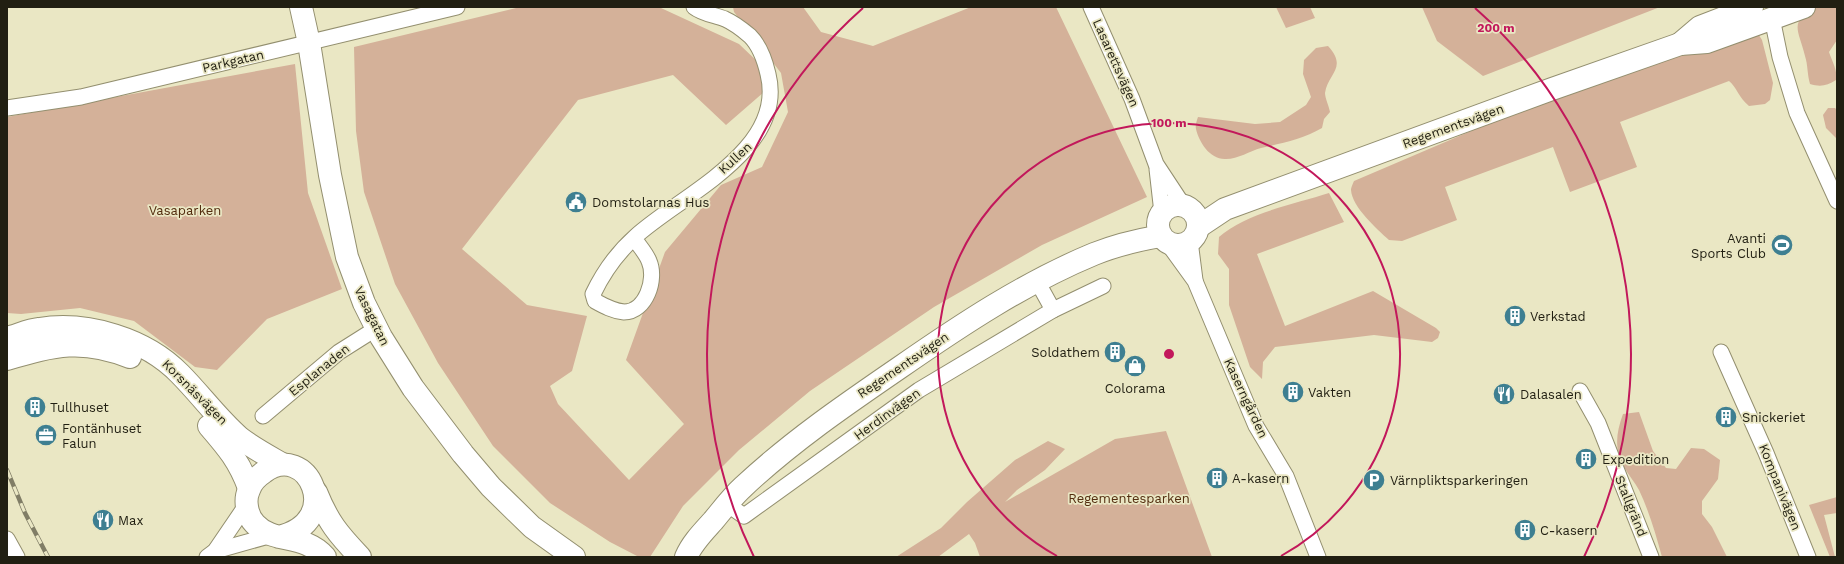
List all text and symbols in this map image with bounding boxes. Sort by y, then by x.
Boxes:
street label: Lasarettsvägen [1090,17,1142,109]
text: 200 m [1477,21,1515,35]
street label: Parkgatan [201,47,265,75]
street label: Regementsvägen [1400,101,1506,151]
text: 100 m [1151,116,1187,130]
street label: Kullen [715,139,755,177]
public building icon: Domstolarnas Hus [563,189,589,215]
place label: Domstolarnas Hus [592,195,709,210]
park label: Vasaparken [149,203,221,218]
place label: Avanti Sports Club [1691,231,1766,261]
sports icon: Avanti Sports Club [1769,232,1795,258]
street label: Vasagatan [351,284,393,348]
building icon: Verkstad [1502,303,1528,329]
place label: Verkstad [1530,309,1586,324]
street label: Regementsvägen [855,329,951,401]
building icon: Soldathem [1102,339,1128,365]
street label: Esplanaden [286,341,352,399]
place label: Soldathem [1031,345,1100,360]
centre of rings [1162,347,1176,361]
shop icon: Colorama [1122,353,1148,379]
street label: Korsnäsvägen [159,356,231,428]
street label: Kaserngården [1221,356,1271,440]
building icon: Vakten [1280,379,1306,405]
place label: Colorama [1105,381,1166,396]
restaurant icon: Dalasalen [1491,381,1517,407]
street label: Herdinvägen [851,385,923,443]
place label: Vakten [1308,385,1351,400]
place label: Dalasalen [1520,387,1582,402]
building icon: Tullhuset [22,394,48,420]
place label: Tullhuset [50,400,109,415]
building icon: Snickeriet [1713,404,1739,430]
place label: Snickeriet [1742,410,1806,425]
place label: Fontänhuset Falun [62,421,142,451]
office icon: Fontänhuset Falun [33,422,59,448]
street label: Kompanivägen [1756,442,1804,532]
building icon: Expedition [1573,446,1599,472]
place label: Expedition [1602,452,1669,467]
building icon: A-kasern [1204,465,1230,491]
parking icon: Värnpliktsparkeringen [1361,467,1387,493]
place label: A-kasern [1232,471,1289,486]
place label: Värnpliktsparkeringen [1390,473,1528,488]
street label: Stallgränd [1612,473,1650,539]
park label: Regementesparken [1068,491,1190,506]
restaurant icon: Max [90,507,116,533]
place label: Max [118,513,143,528]
building icon: C-kasern [1512,517,1538,543]
place label: C-kasern [1540,523,1598,538]

